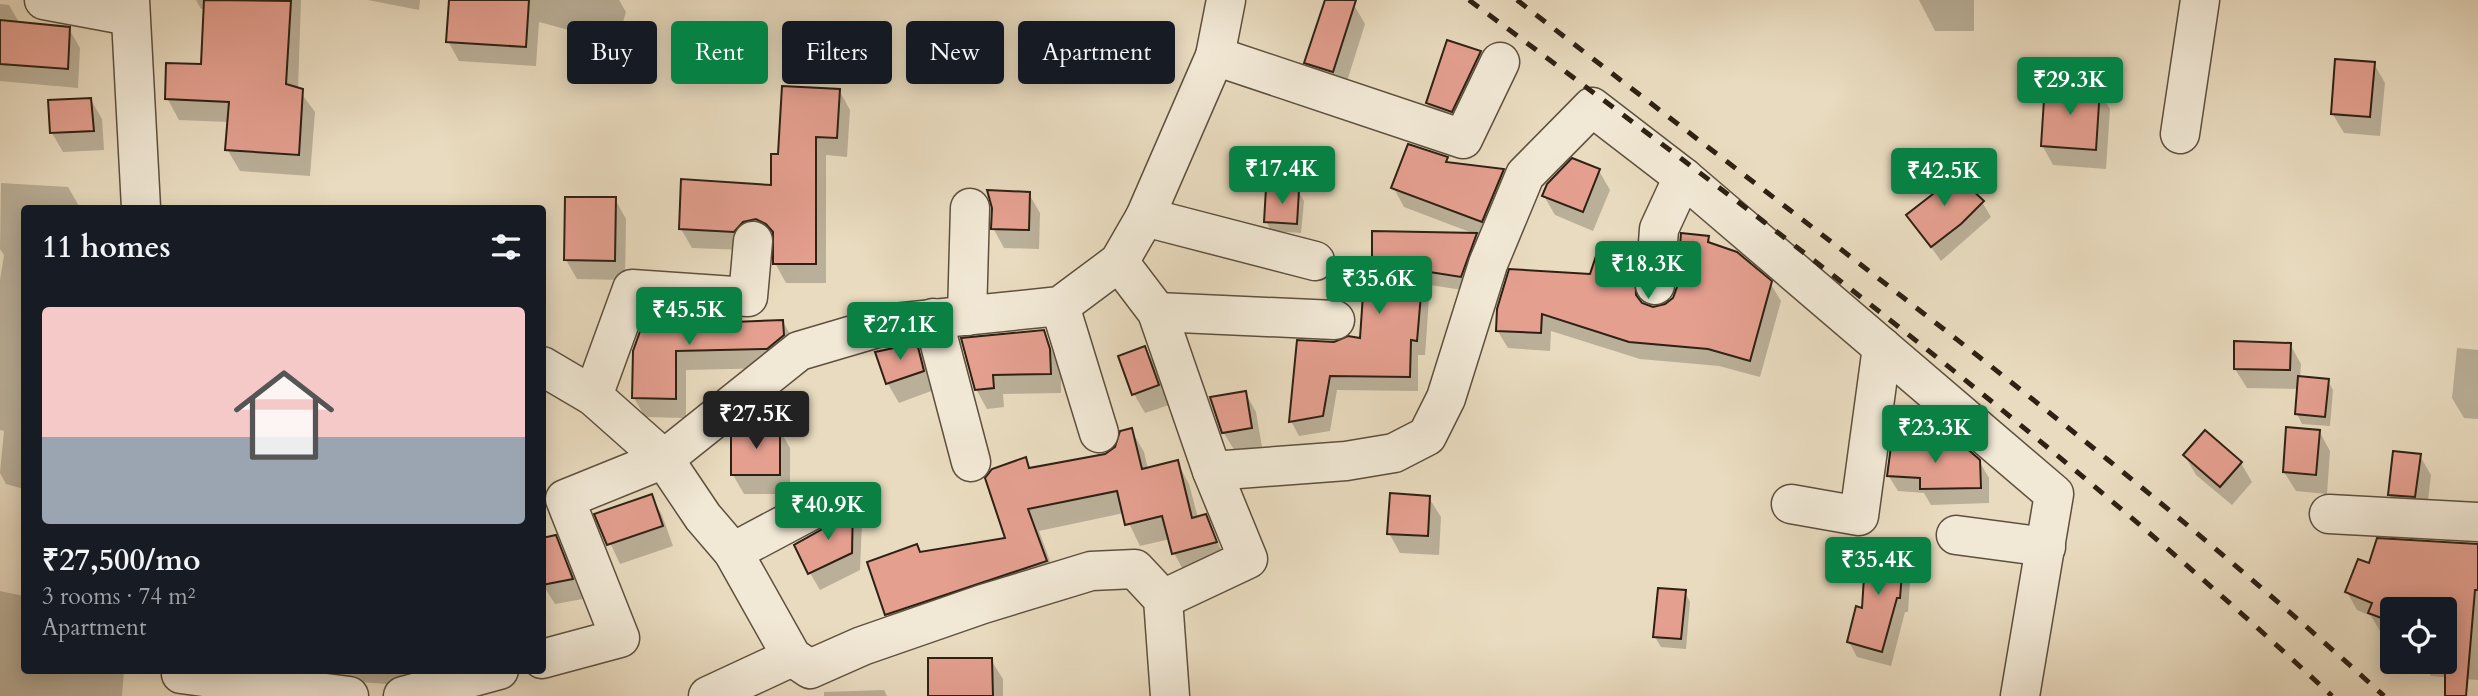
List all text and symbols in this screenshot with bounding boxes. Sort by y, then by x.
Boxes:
chip: Buy [567,21,657,84]
chip: Rent [671,21,768,84]
chip: Filters [782,21,892,84]
chip: New [906,21,1004,84]
chip: Apartment [1018,21,1175,84]
pin: ₹29.3K [2013,58,2127,117]
text: ₹29.3K [2033,64,2107,95]
pin: ₹17.4K [1225,146,1339,206]
pin: ₹42.5K [1887,148,2001,208]
text: ₹17.4K [1245,153,1319,184]
text: ₹42.5K [1907,155,1981,186]
text: 11 homes [42,227,171,268]
icon: filters [487,228,525,266]
pin: ₹18.3K [1591,242,1705,301]
text: ₹18.3K [1611,248,1685,279]
pin: ₹35.6K [1322,256,1436,316]
text: ₹35.6K [1342,263,1416,294]
pin: ₹45.5K [632,288,746,347]
text: ₹45.5K [652,294,726,325]
pin: ₹27.1K [843,302,957,362]
text: ₹27.1K [863,309,937,340]
icon: home [221,352,347,478]
pin: ₹27.5K [699,392,813,451]
text: ₹27.5K [719,398,793,429]
pin: ₹23.3K [1878,406,1992,465]
text: ₹23.3K [1898,412,1972,443]
pin: ₹40.9K [771,482,885,542]
text: ₹40.9K [791,489,865,520]
pin: ₹35.4K [1821,538,1935,597]
text: ₹27,500/mo [42,540,201,581]
text: ₹35.4K [1841,544,1915,575]
text: 3 rooms · 74 m² [42,581,195,612]
map controls [2380,597,2457,674]
button: locate [2380,597,2457,674]
text: Apartment [42,612,146,643]

